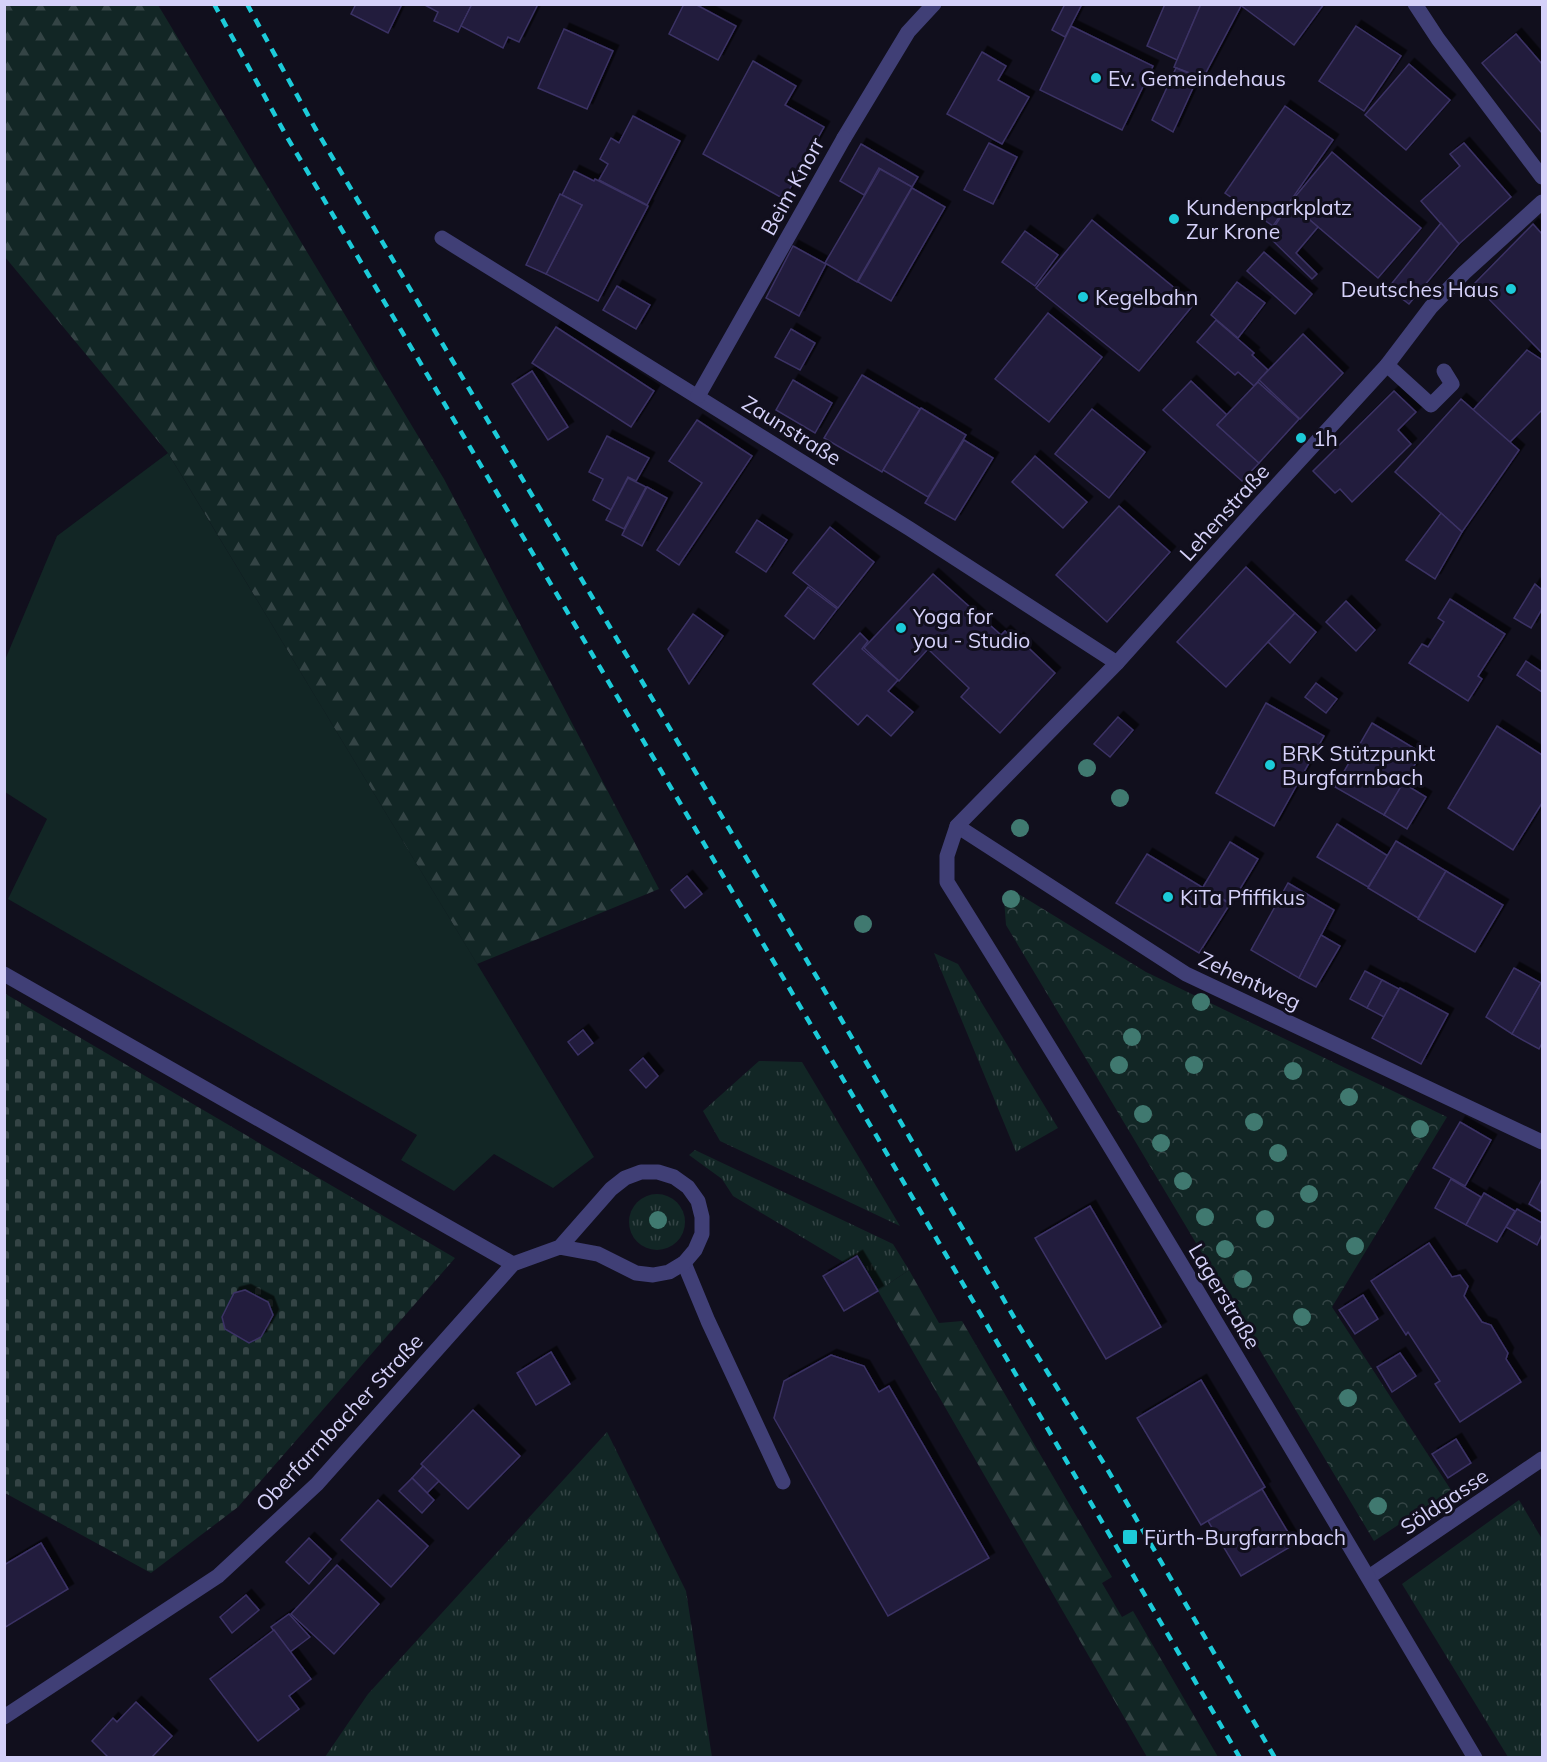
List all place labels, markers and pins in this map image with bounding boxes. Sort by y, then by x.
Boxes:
place label: Ev. Gemeindehaus [1108,65,1286,91]
marker: Ev. Gemeindehaus [1089,71,1103,85]
place label: Kundenparkplatz Zur Krone [1186,194,1352,244]
marker: Kundenparkplatz Zur Krone [1167,212,1181,226]
place label: Deutsches Haus [1341,276,1499,302]
marker: Deutsches Haus [1504,282,1518,296]
place label: Kegelbahn [1095,284,1198,310]
marker: Kegelbahn [1076,290,1090,304]
place label: 1h [1313,425,1338,451]
marker: 1h [1294,431,1308,445]
place label: Yoga for you - Studio [912,603,1030,653]
marker: Yoga for you - Studio [894,621,908,635]
place label: BRK Stützpunkt Burgfarrnbach [1282,740,1435,790]
marker: BRK Stützpunkt Burgfarrnbach [1263,758,1277,772]
place label: KiTa Pfiffikus [1180,884,1305,910]
marker: KiTa Pfiffikus [1161,890,1175,904]
place label: Fürth-Burgfarrnbach [1144,1524,1346,1550]
marker: Fürth-Burgfarrnbach [1121,1528,1139,1546]

